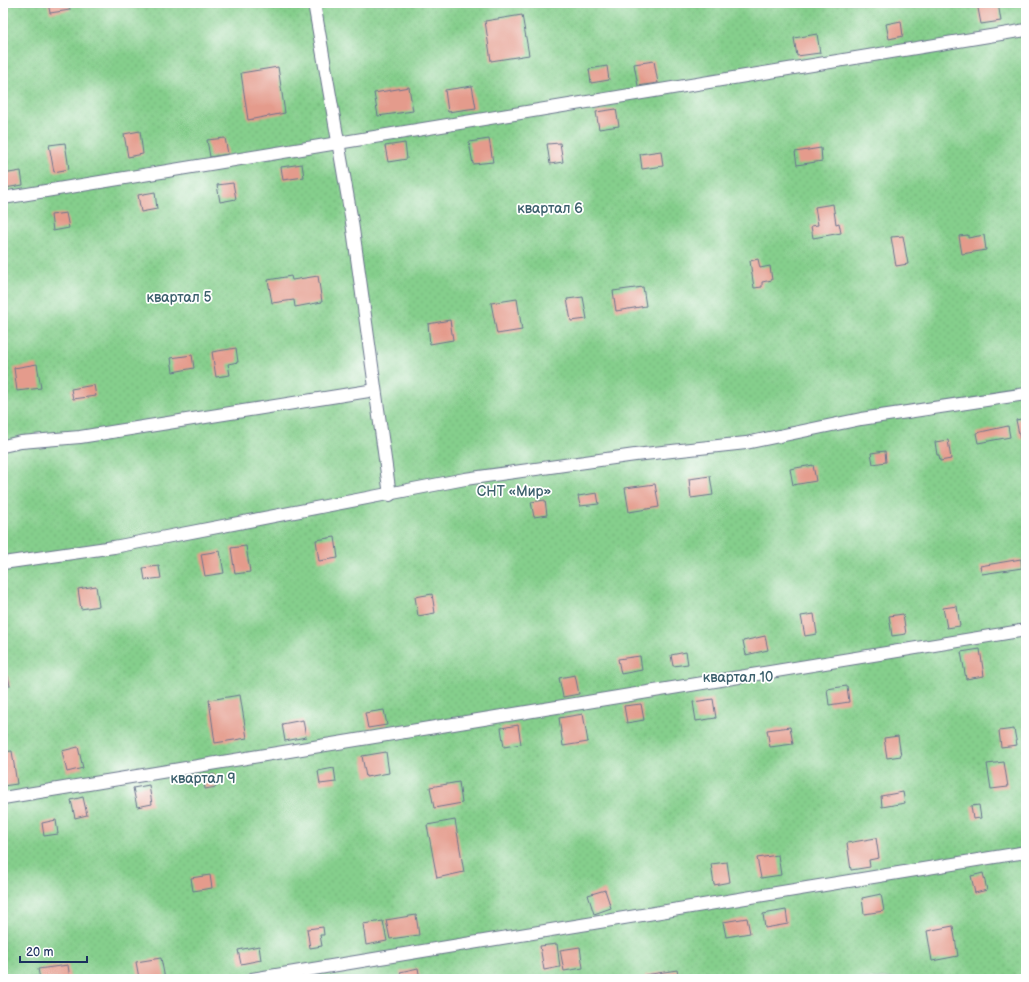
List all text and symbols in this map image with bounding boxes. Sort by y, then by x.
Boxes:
park label: квартал 6 [517,200,583,217]
park label: квартал 5 [147,289,211,306]
park label: СНТ «Мир» [477,483,551,500]
park label: квартал 10 [703,669,773,686]
park label: квартал 9 [171,770,236,787]
scale bar [20,938,87,964]
text: 20 m [26,945,53,960]

